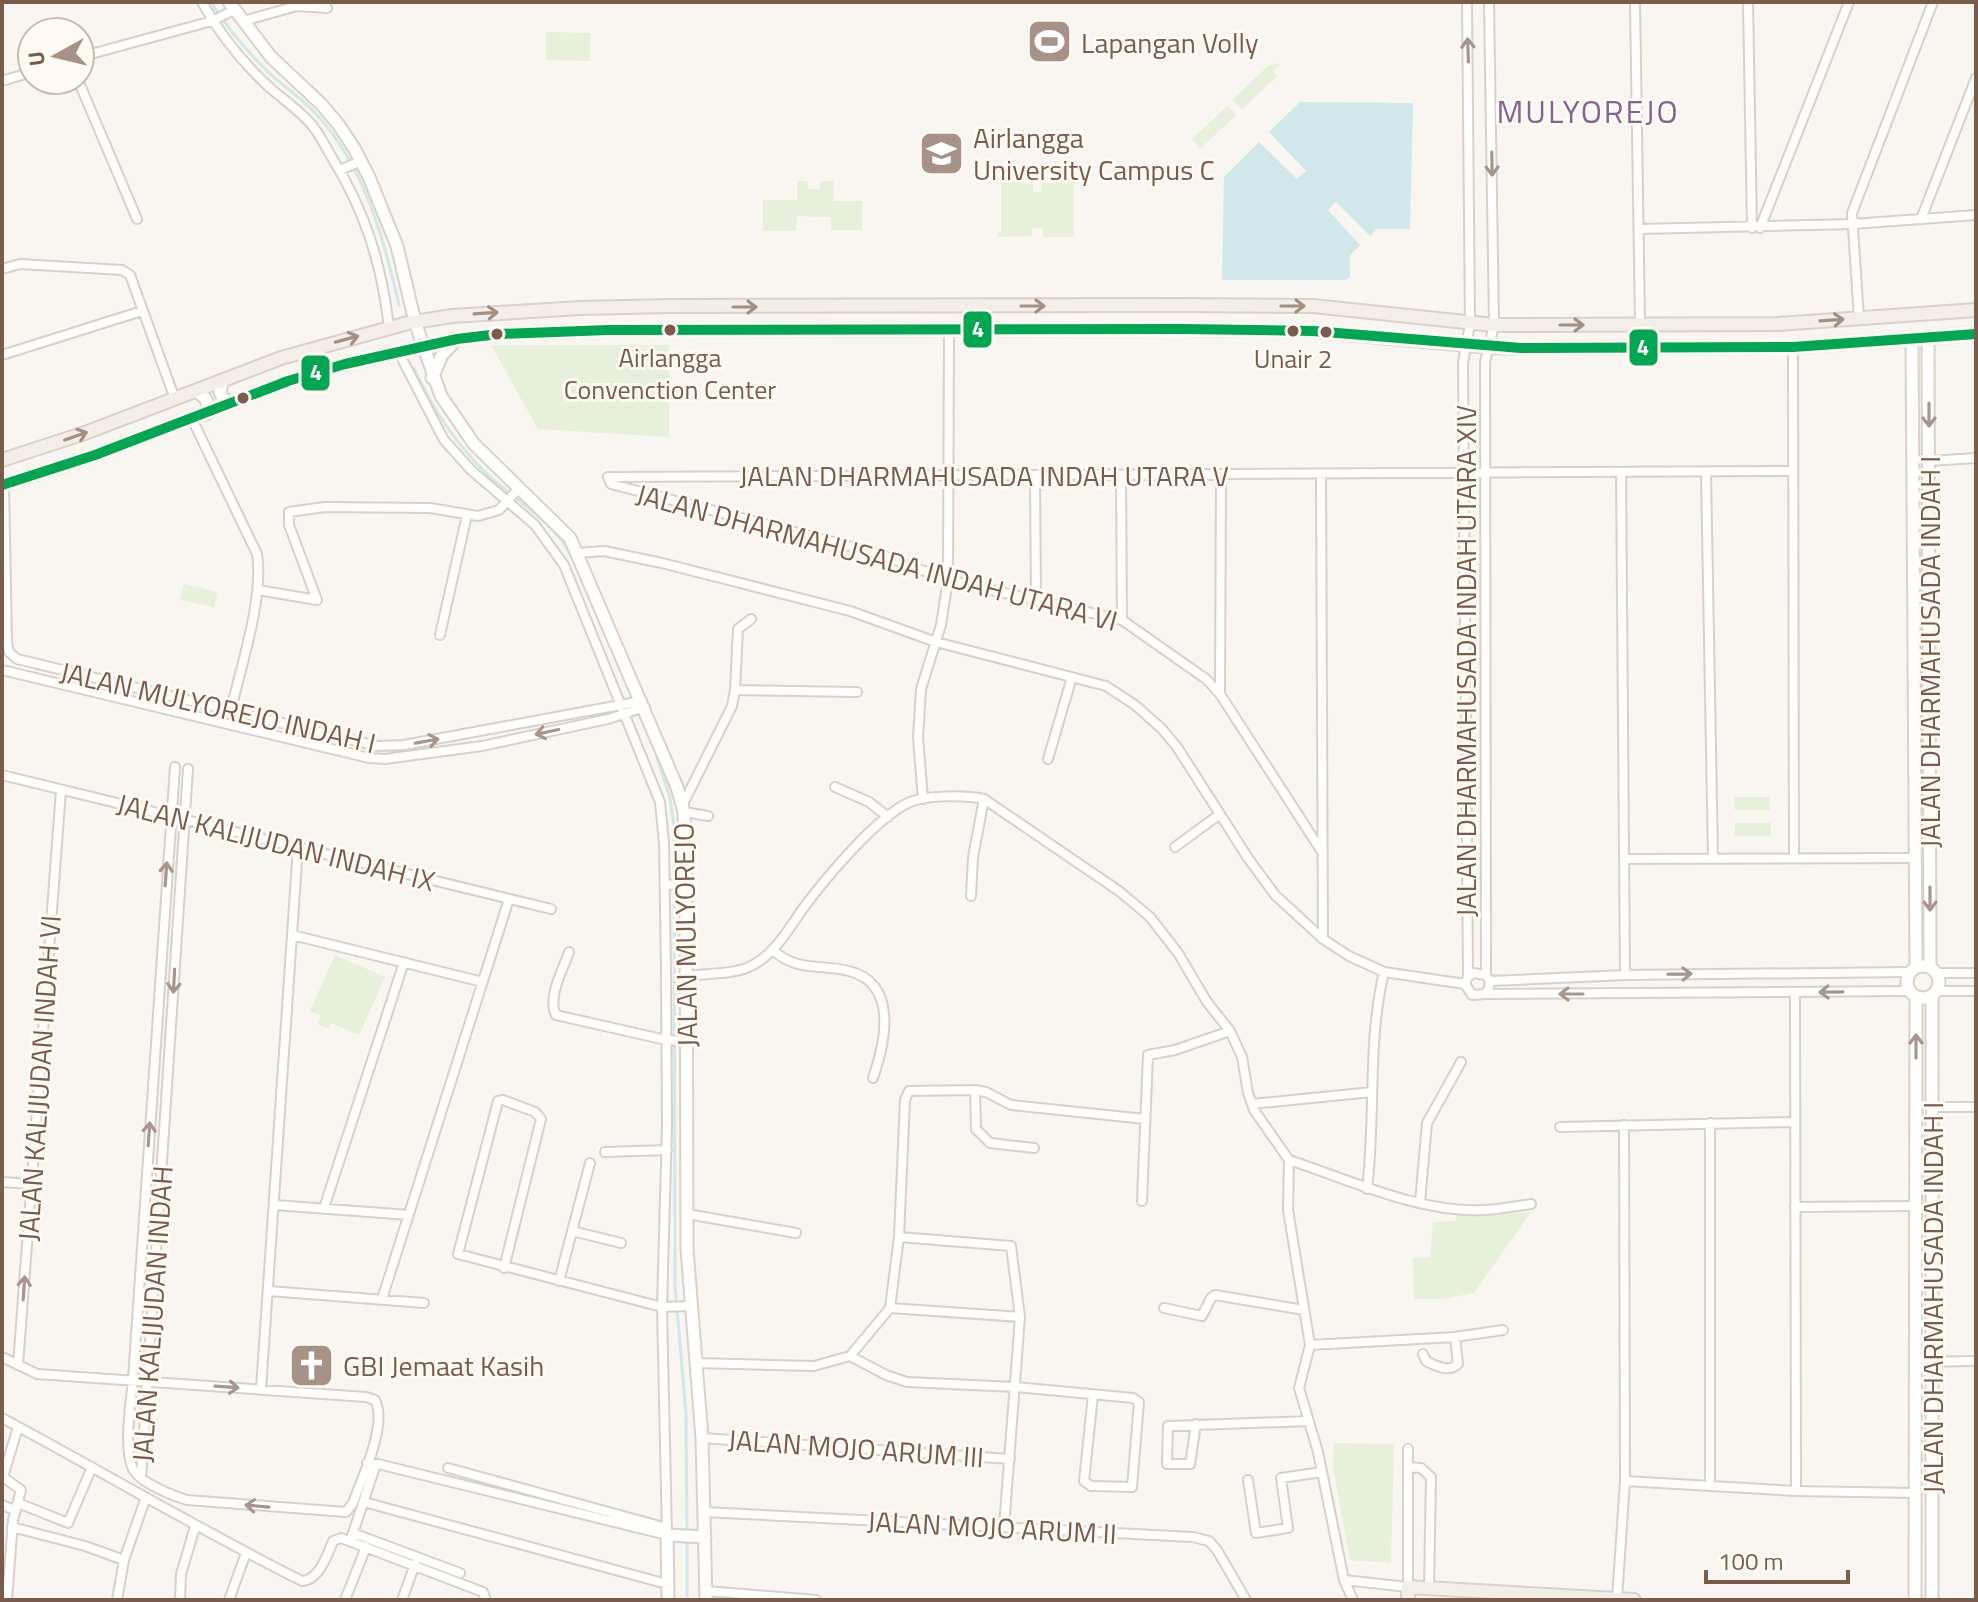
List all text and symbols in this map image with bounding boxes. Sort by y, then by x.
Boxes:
north arrow [16,16,96,96]
sports icon: Lapangan Volly [1026,18,1074,66]
place label: Lapangan Volly [1081,21,1259,64]
one-way arrow [1460,37,1475,64]
text: U [18,49,54,68]
district label: MULYOREJO [1496,87,1680,135]
place label: Airlangga University Campus C [973,116,1215,191]
school or university icon: Airlangga University Campus C [918,129,966,177]
one-way arrow [1484,150,1500,177]
one-way arrow [1019,298,1046,314]
one-way arrow [1279,298,1306,314]
one-way arrow [731,299,758,315]
one-way arrow [472,306,499,321]
line badge: 4 [962,310,993,349]
text: 4 [972,312,984,346]
one-way arrow [1818,312,1845,327]
one-way arrow [1558,317,1585,333]
marker: Airlangga Convenction Center [662,322,678,338]
marker: Unair 2 [1285,323,1301,339]
unlabelled marker [1318,324,1334,340]
unlabelled marker [489,326,505,342]
line badge: 4 [1628,328,1659,367]
one-way arrow [334,330,360,345]
text: 4 [1637,330,1649,364]
place label: Airlangga Convenction Center [564,338,776,409]
place label: Unair 2 [1254,339,1332,378]
line badge: 4 [300,354,331,392]
text: 4 [310,355,322,389]
unlabelled marker [235,390,251,406]
one-way arrow [1921,401,1937,428]
street label: JALAN DHARMAHUSADA INDAH UTARA XIV [1444,405,1487,917]
one-way arrow [64,428,89,443]
street label: JALAN DHARMAHUSADA INDAH UTARA V [739,454,1229,497]
street label: JALAN DHARMAHUSADA INDAH I [1908,456,1951,848]
street label: JALAN DHARMAHUSADA INDAH UTARA VI [632,472,1122,642]
street label: JALAN MULYOREJO INDAH I [56,650,380,764]
one-way arrow [535,725,560,740]
one-way arrow [414,732,439,747]
street label: JALAN KALIJUDAN INDAH IX [113,782,440,902]
street label: JALAN MULYOREJO [662,822,708,1048]
one-way arrow [158,861,173,888]
one-way arrow [1922,885,1938,912]
street label: JALAN KALIJUDAN INDAH VI [6,914,72,1242]
one-way arrow [1666,966,1693,982]
one-way arrow [166,967,181,994]
one-way arrow [1818,984,1845,1000]
one-way arrow [1558,986,1585,1002]
one-way arrow [1908,1033,1924,1060]
street label: JALAN DHARMAHUSADA INDAH I [1911,1102,1954,1494]
one-way arrow [142,1121,157,1148]
street label: JALAN KALIJUDAN INDAH [120,1164,184,1464]
one-way arrow [17,1275,32,1302]
church icon: GBI Jemaat Kasih [288,1341,336,1389]
place label: GBI Jemaat Kasih [343,1344,544,1387]
one-way arrow [213,1380,240,1395]
street label: JALAN MOJO ARUM III [727,1418,985,1478]
one-way arrow [244,1498,271,1513]
street label: JALAN MOJO ARUM II [866,1499,1118,1555]
scale bar [1706,1534,1848,1584]
text: 100 m [1718,1543,1784,1579]

